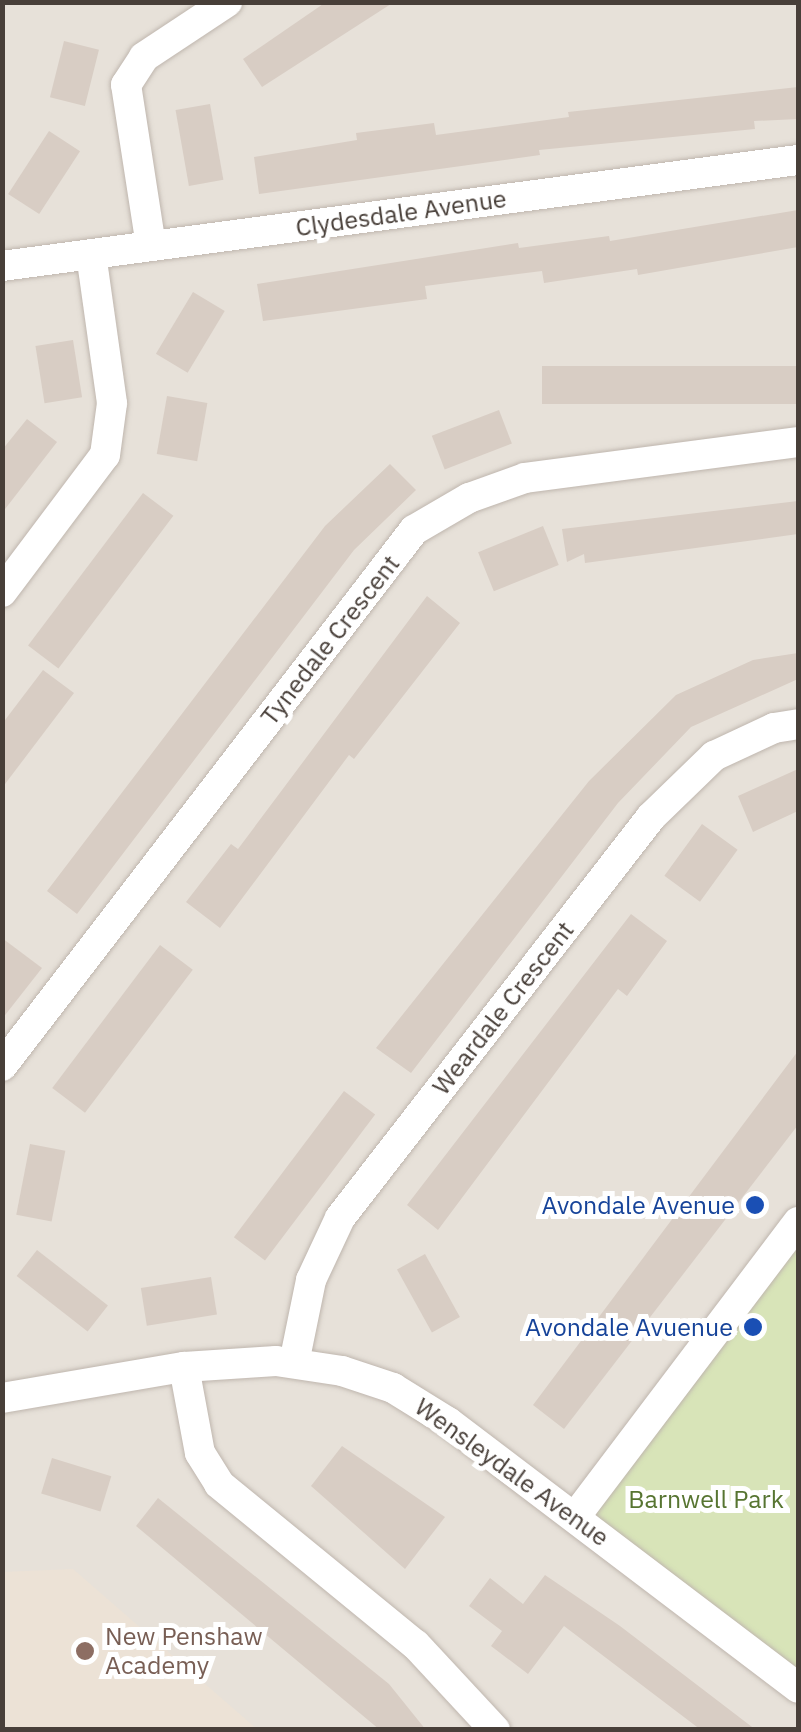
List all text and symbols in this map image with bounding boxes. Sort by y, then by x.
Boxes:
street label: Clydesdale Avenue [294,183,508,243]
street label: Tynedale Crescent [254,549,406,731]
street label: Weardale Crescent [426,915,580,1101]
place label: Avondale Avenue [541,1190,735,1220]
marker: Avondale Avenue [744,1194,766,1216]
place label: Avondale Avuenue [525,1312,733,1342]
marker: Avondale Avuenue [742,1316,764,1338]
street label: Wensleydale Avenue [409,1392,615,1552]
park label: Barnwell Park [628,1484,784,1514]
place label: New Penshaw Academy [105,1622,263,1681]
marker: New Penshaw Academy [74,1640,96,1662]

